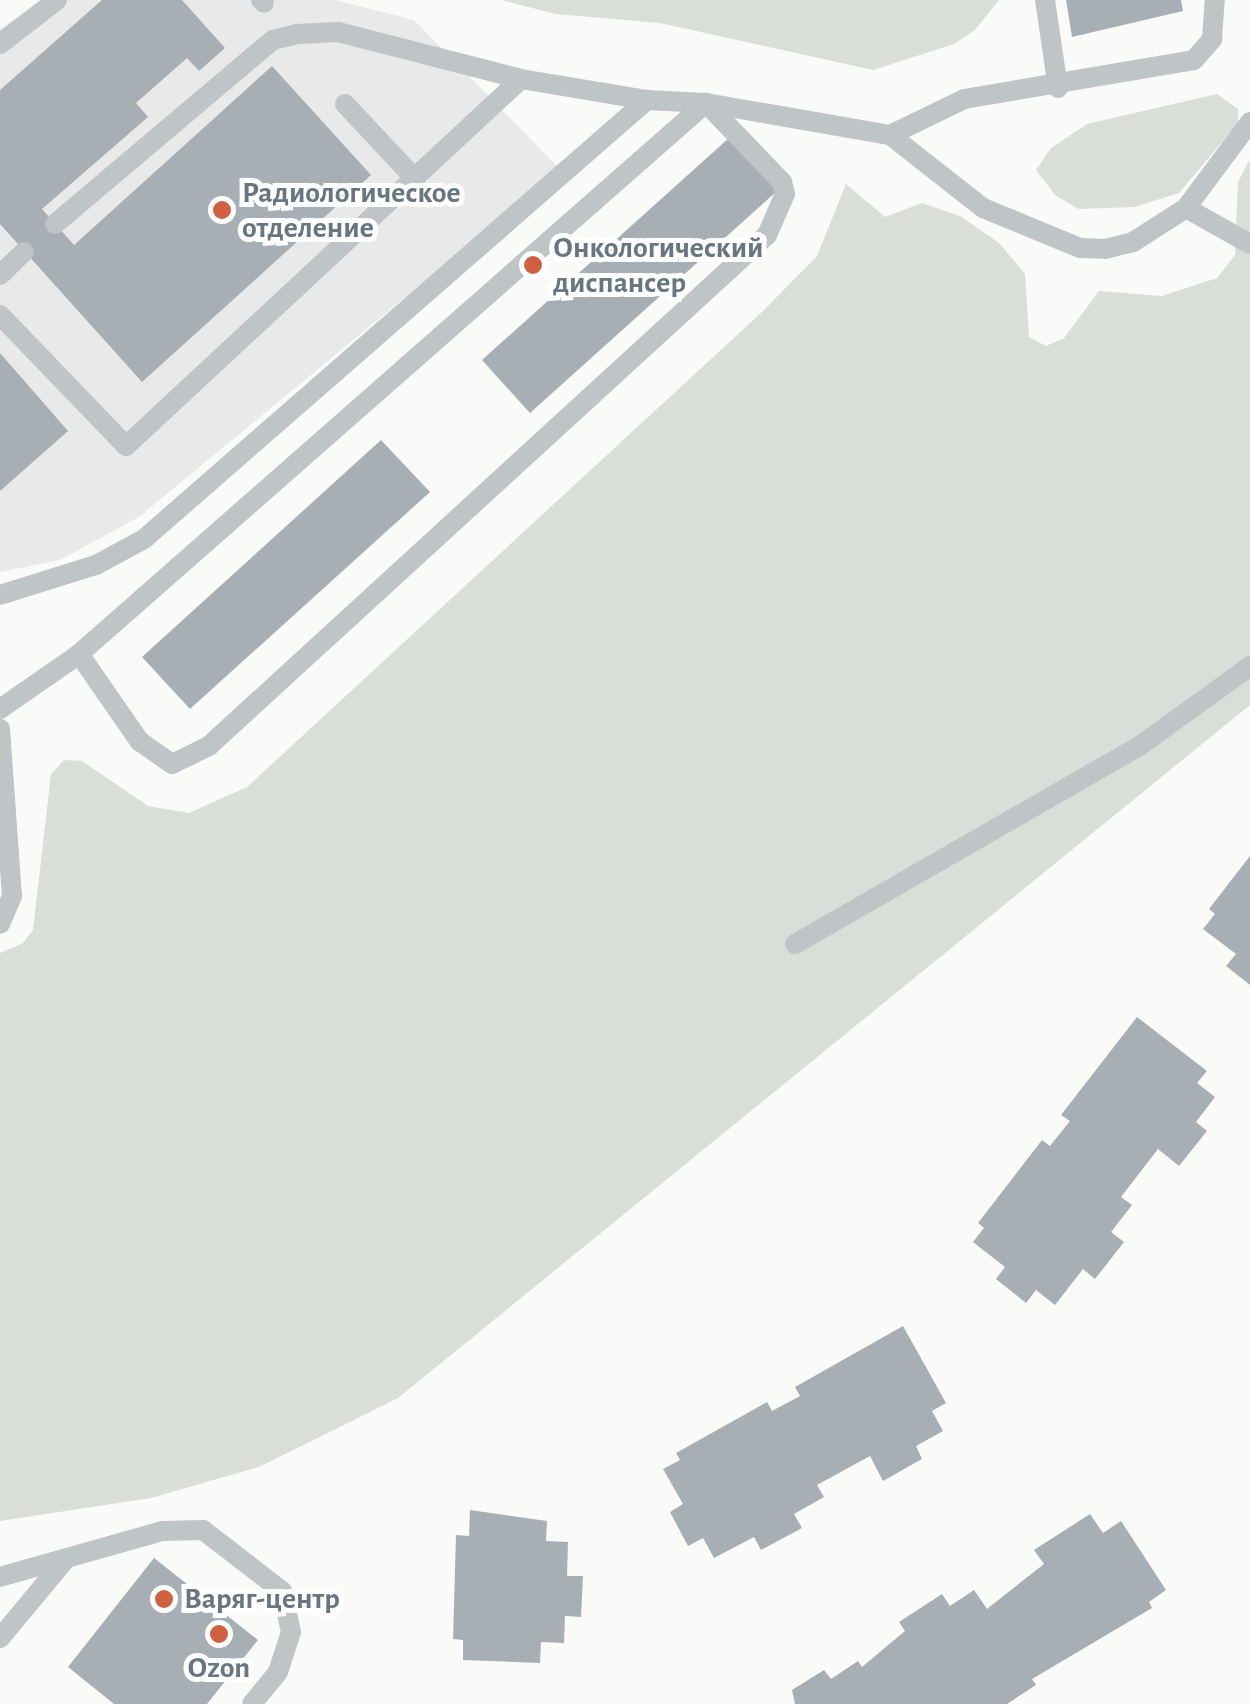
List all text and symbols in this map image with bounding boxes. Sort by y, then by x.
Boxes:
place label: Радиологическое отделение [242,175,461,246]
marker: Радиологическое отделение [211,199,233,221]
place label: Онкологический диспансер [553,230,763,300]
marker: Онкологический диспансер [522,254,544,276]
place label: Варяг-центр [184,1581,340,1617]
marker: Варяг-центр [153,1588,175,1610]
marker: Ozon [208,1623,230,1645]
place label: Ozon [188,1650,250,1686]

